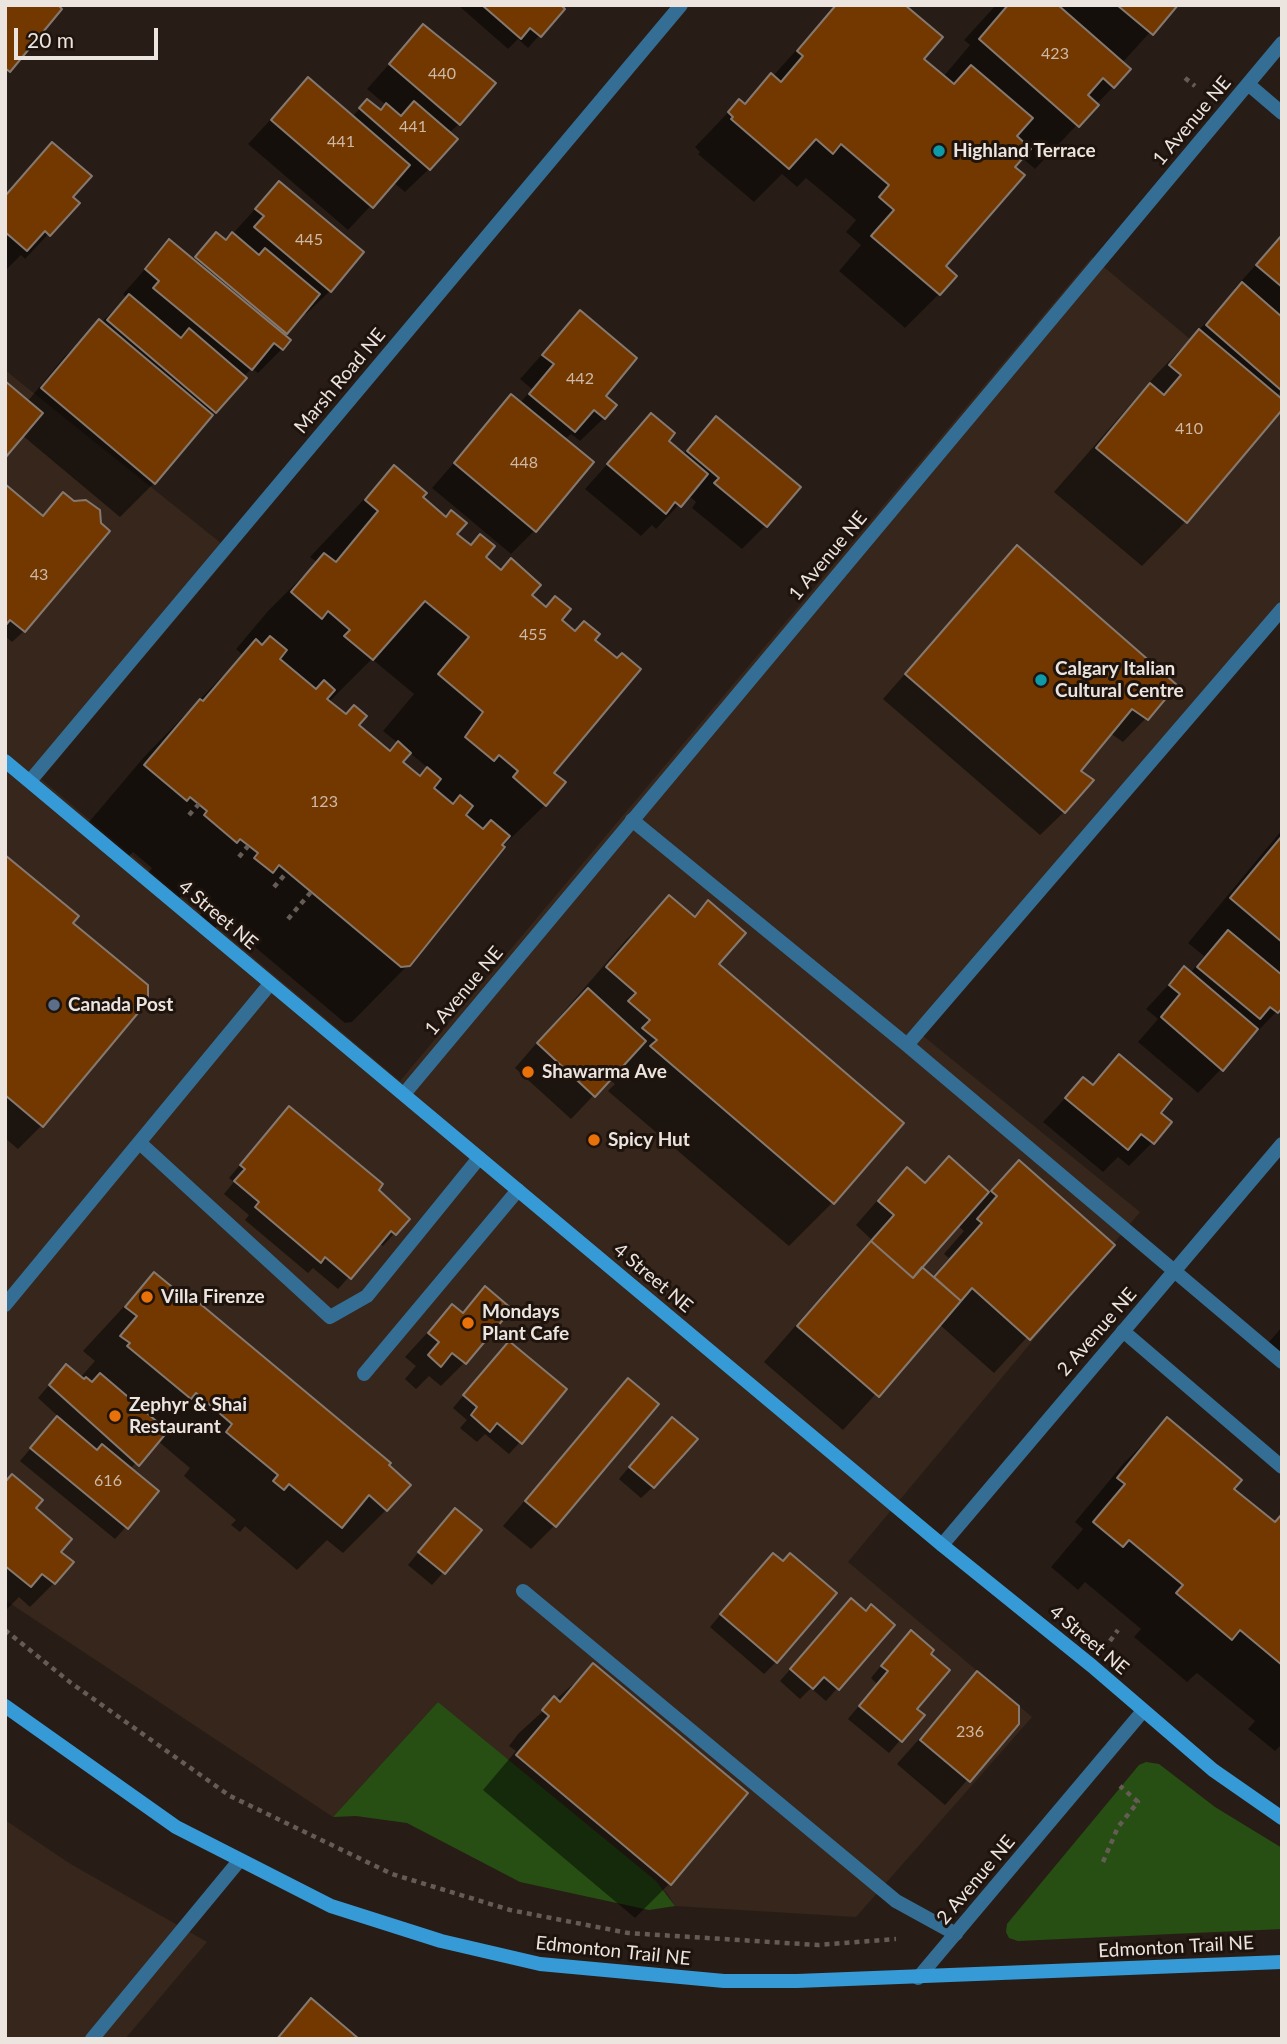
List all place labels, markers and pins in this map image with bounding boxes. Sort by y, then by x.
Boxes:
place label: Highland Terrace [953,140,1096,162]
marker: Highland Terrace [931,143,947,159]
place label: Calgary Italian Cultural Centre [1055,658,1184,702]
marker: Calgary Italian Cultural Centre [1033,672,1049,688]
place label: Canada Post [68,994,173,1016]
marker: Canada Post [46,997,62,1013]
place label: Shawarma Ave [542,1061,667,1083]
marker: Shawarma Ave [520,1064,536,1080]
place label: Spicy Hut [608,1129,690,1151]
marker: Spicy Hut [586,1132,602,1148]
place label: Villa Firenze [161,1286,265,1308]
marker: Villa Firenze [139,1289,155,1305]
place label: Mondays Plant Cafe [482,1301,569,1345]
marker: Mondays Plant Cafe [460,1315,476,1331]
place label: Zephyr & Shai Restaurant [129,1394,247,1438]
marker: Zephyr & Shai Restaurant [107,1408,123,1424]

